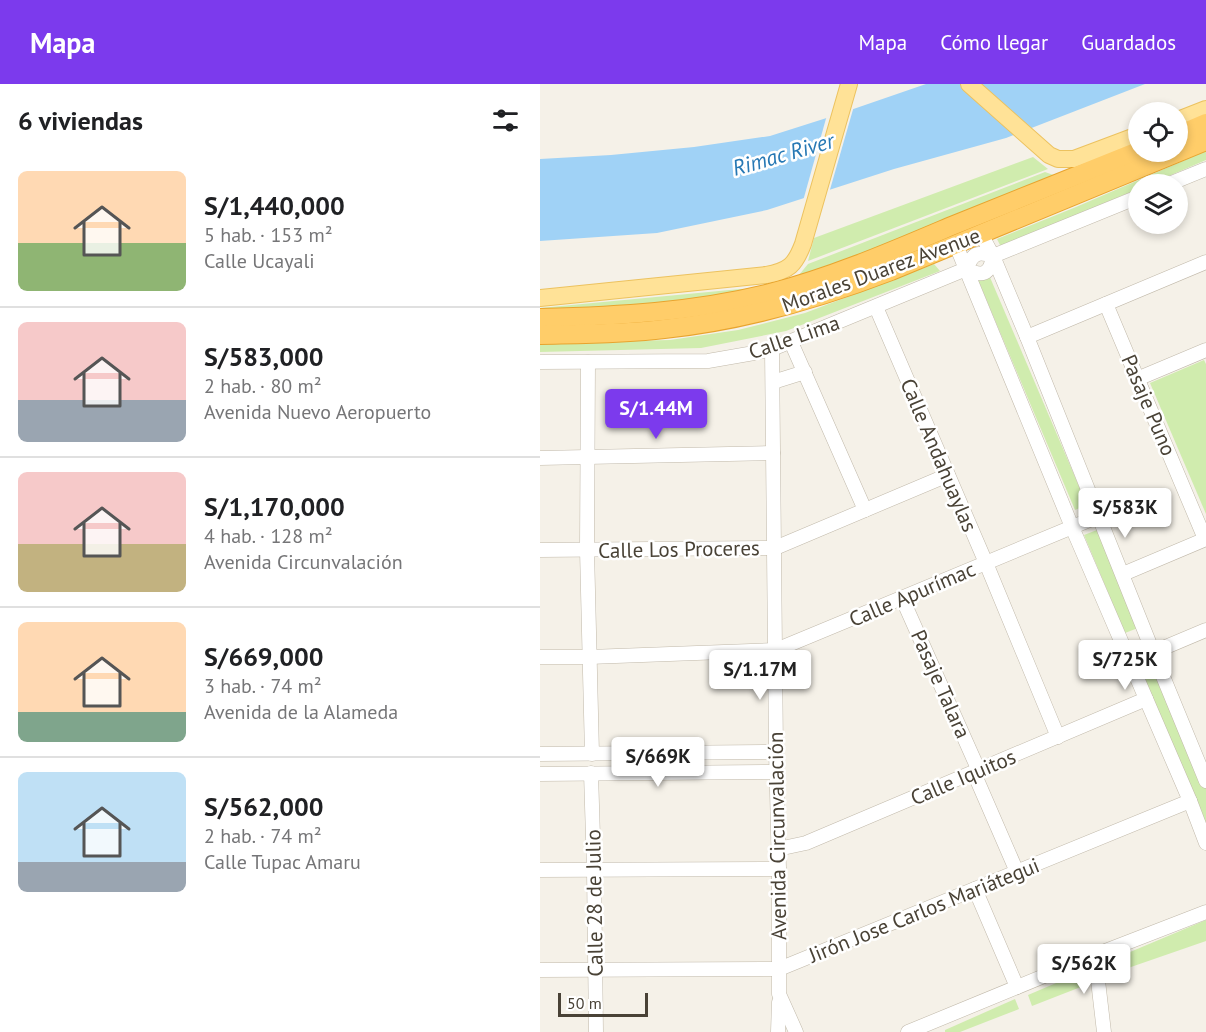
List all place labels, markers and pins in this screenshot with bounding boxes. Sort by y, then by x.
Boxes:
pin: S/1.44M [601,389,711,440]
pin: S/583K [1076,488,1174,539]
pin: S/725K [1076,640,1174,691]
pin: S/1.17M [705,650,815,701]
pin: S/669K [609,737,707,788]
pin: S/562K [1035,944,1133,995]

